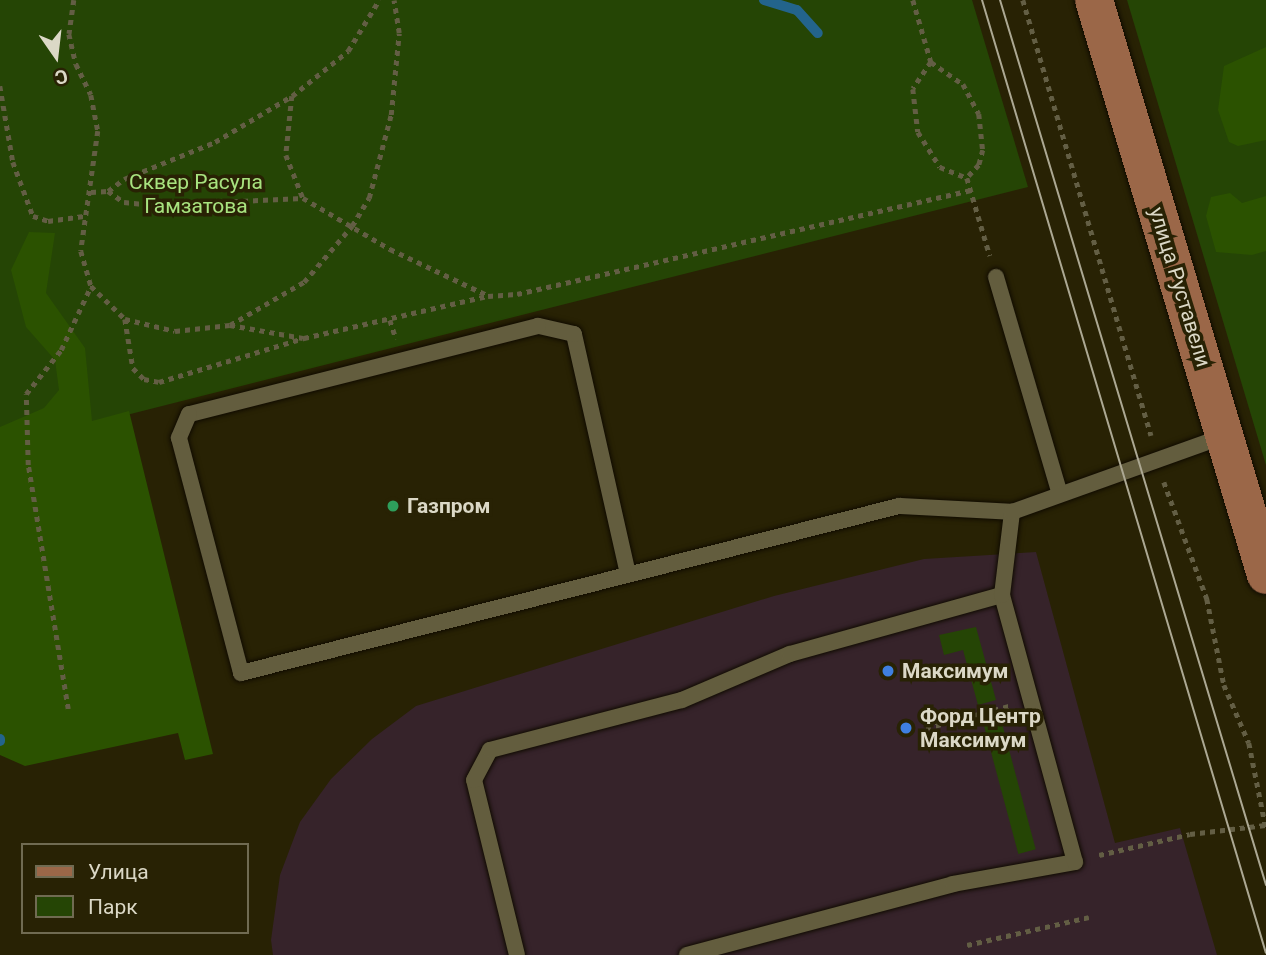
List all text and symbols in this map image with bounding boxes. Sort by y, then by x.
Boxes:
north arrow [21,21,91,91]
text: С [52,64,70,90]
park label: Сквер Расула Гамзатова [129,169,263,219]
street label: улица Руставели [1144,204,1216,370]
place label: Газпром [407,493,490,519]
marker: Газпром [385,498,401,514]
place label: Максимум [902,658,1009,684]
marker: Максимум [880,663,896,679]
place label: Форд Центр Максимум [920,703,1041,753]
marker: Форд Центр Максимум [898,720,914,736]
legend [21,843,248,934]
text: Улица [88,860,149,884]
text: Парк [88,895,138,919]

